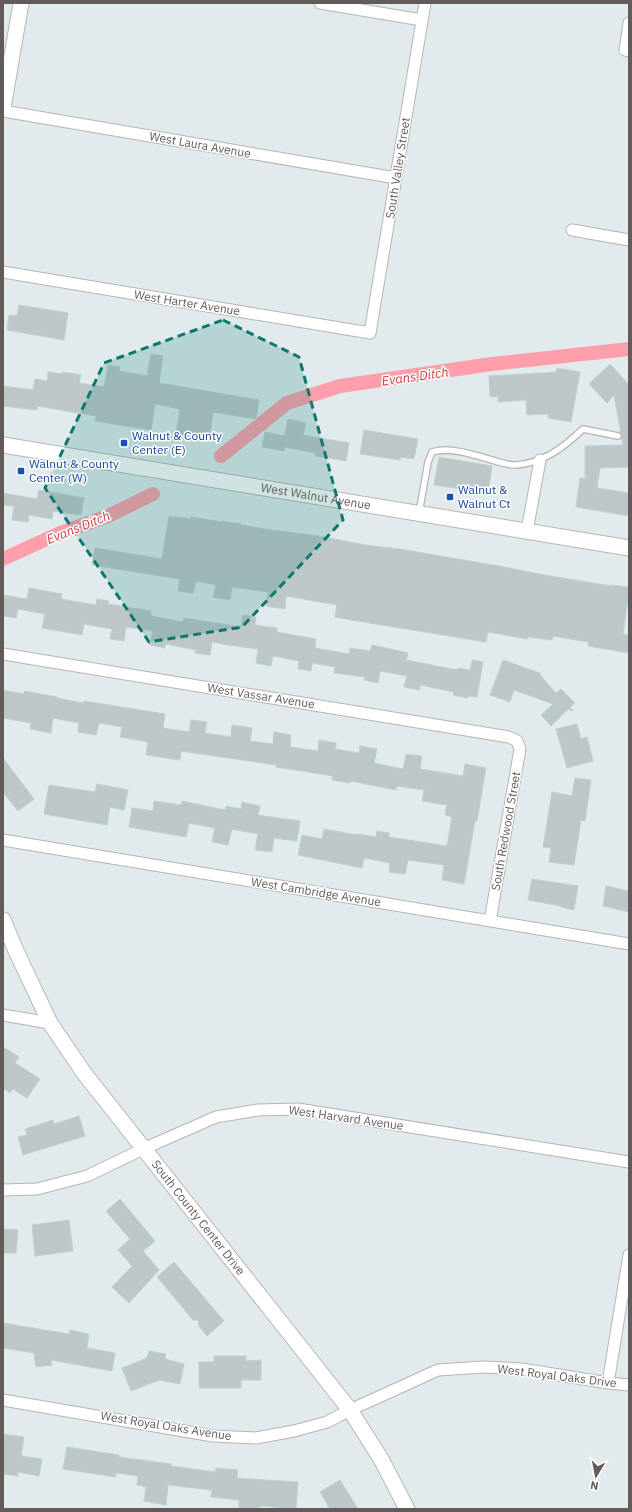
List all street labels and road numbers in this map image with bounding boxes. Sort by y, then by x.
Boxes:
street label: South Valley Street [382,116,413,220]
street label: West Laura Avenue [148,128,252,161]
street label: West Harter Avenue [133,287,242,318]
street label: West Walnut Avenue [260,480,372,512]
street label: West Vassar Avenue [206,680,316,711]
street label: South Redwood Street [488,770,523,892]
street label: West Cambridge Avenue [250,874,383,909]
street label: West Harvard Avenue [288,1102,405,1133]
street label: South County Center Drive [149,1157,249,1278]
street label: West Royal Oaks Drive [497,1361,618,1390]
street label: West Royal Oaks Avenue [100,1408,233,1443]

